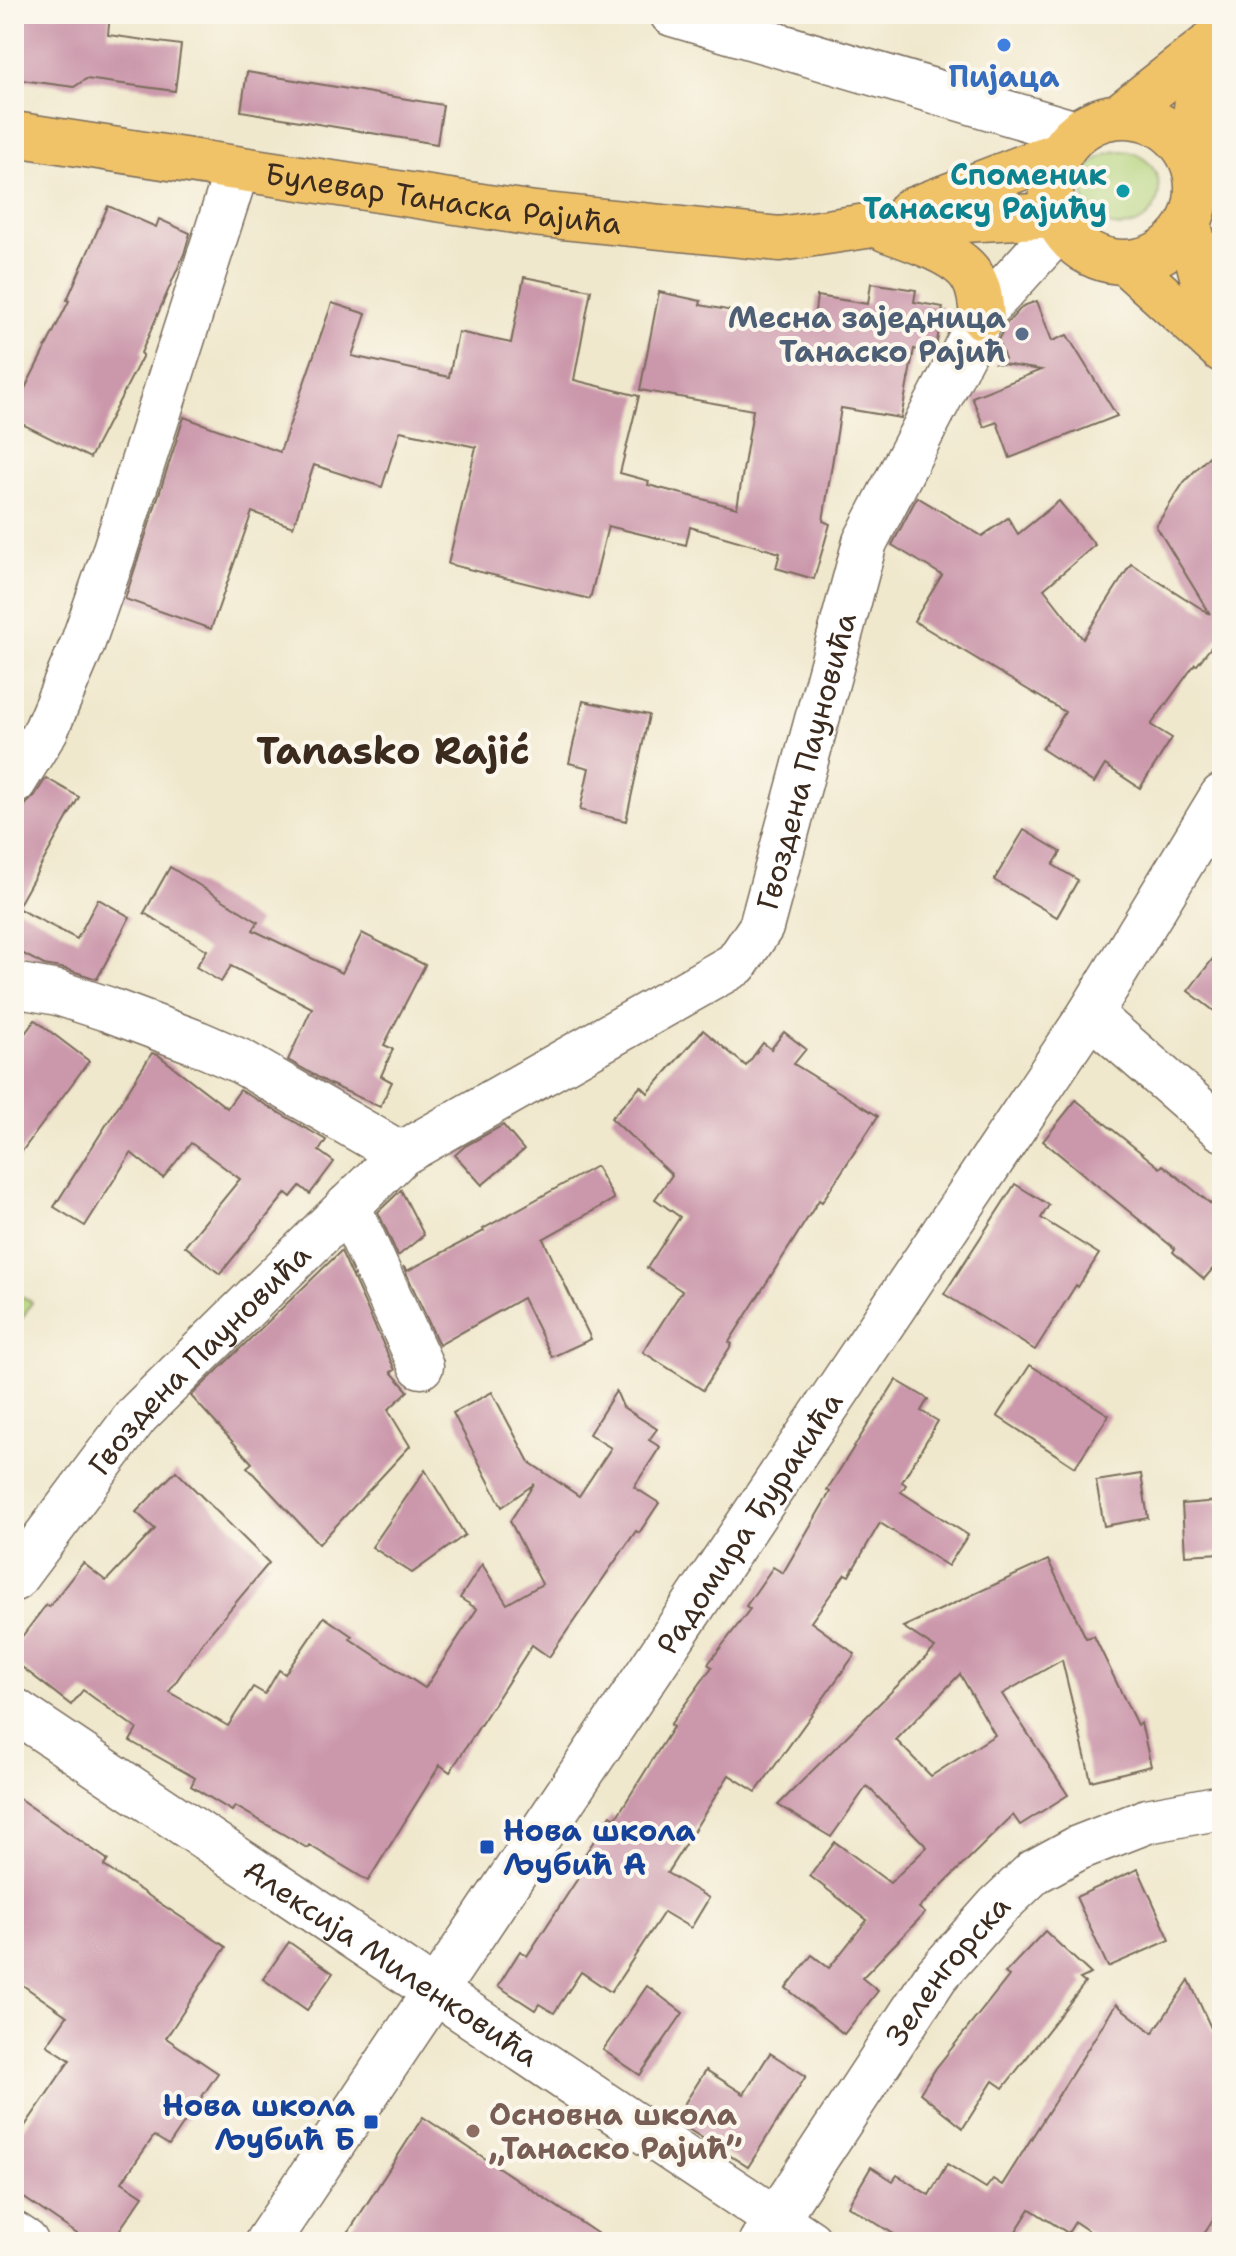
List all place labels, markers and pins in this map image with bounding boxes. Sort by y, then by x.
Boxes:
marker: Пијаца [995,36,1013,54]
place label: Пијаца [949,56,1060,97]
place label: Споменик Танаску Рајићу [863,154,1107,229]
marker: Споменик Танаску Рајићу [1114,182,1132,200]
place label: Месна заједница Танаско Рајић [727,297,1007,372]
marker: Месна заједница Танаско Рајић [1013,325,1031,343]
place label: Нова школа Љубић А [503,1810,696,1885]
marker: Нова школа Љубић А [478,1838,496,1856]
place label: Нова школа Љубић Б [162,2085,356,2160]
place label: Основна школа „Танаско Рајић” [489,2094,742,2169]
marker: Нова школа Љубић Б [362,2113,380,2131]
marker: Основна школа „Танаско Рајић” [464,2122,482,2140]

